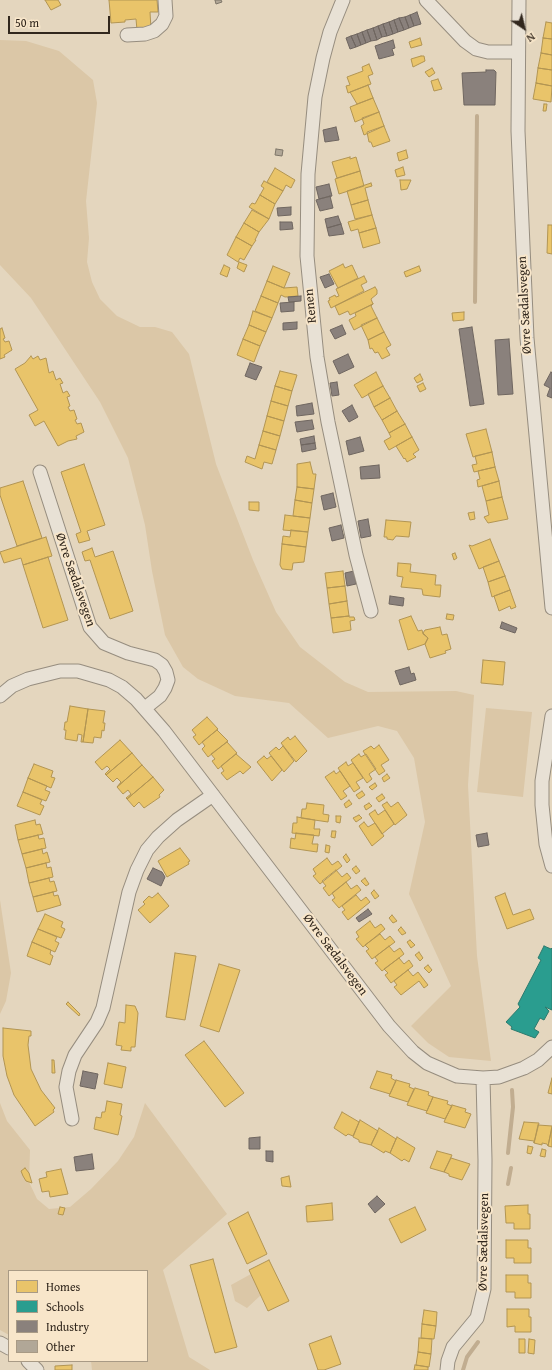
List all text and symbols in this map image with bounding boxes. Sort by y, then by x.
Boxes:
scale bar [10,8,112,34]
north arrow [504,8,544,48]
text: 50 m [15,14,39,31]
text: N [523,29,538,46]
street label: Øvre Sædalsvegen [515,256,535,354]
street label: Renen [301,288,321,324]
street label: Øvre Sædalsvegen [52,531,98,629]
street label: Øvre Sædalsvegen [299,911,371,999]
street label: Øvre Sædalsvegen [475,1193,493,1291]
legend [8,1270,148,1362]
text: Homes [46,1278,80,1295]
text: Schools [46,1298,84,1315]
text: Industry [46,1318,89,1335]
text: Other [46,1338,75,1355]

